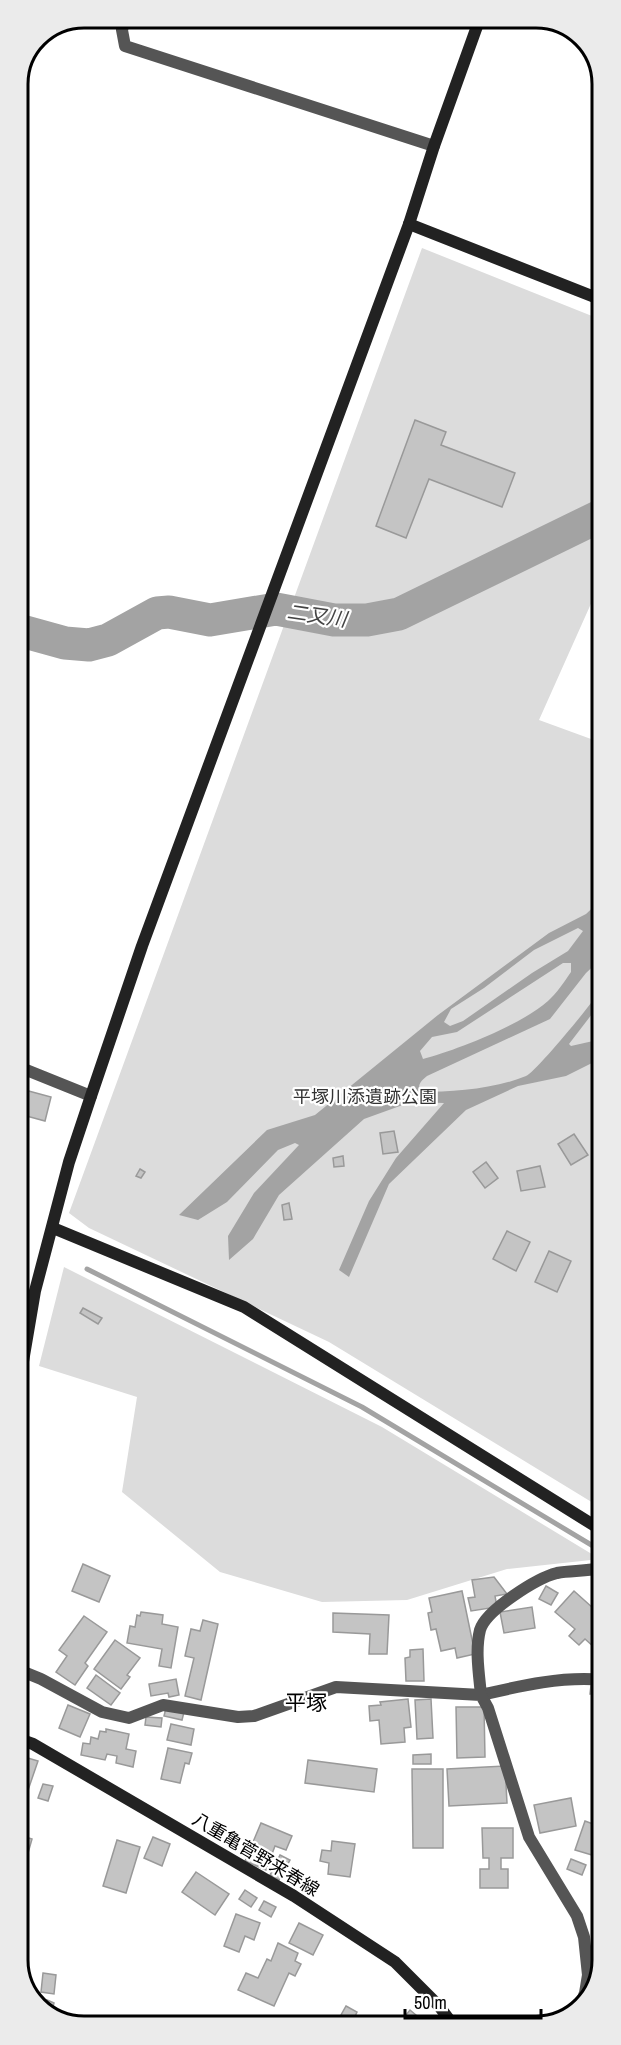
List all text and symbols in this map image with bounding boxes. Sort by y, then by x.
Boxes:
water label: 二又川 [285,597,351,633]
park label: 平塚川添遺跡公園 [293,1084,437,1109]
district label: 平塚 [285,1688,327,1717]
street label: 八重亀菅野来春線 [188,1806,324,1902]
scale bar [405,1982,542,2020]
text: 50 m [414,1990,447,2015]

